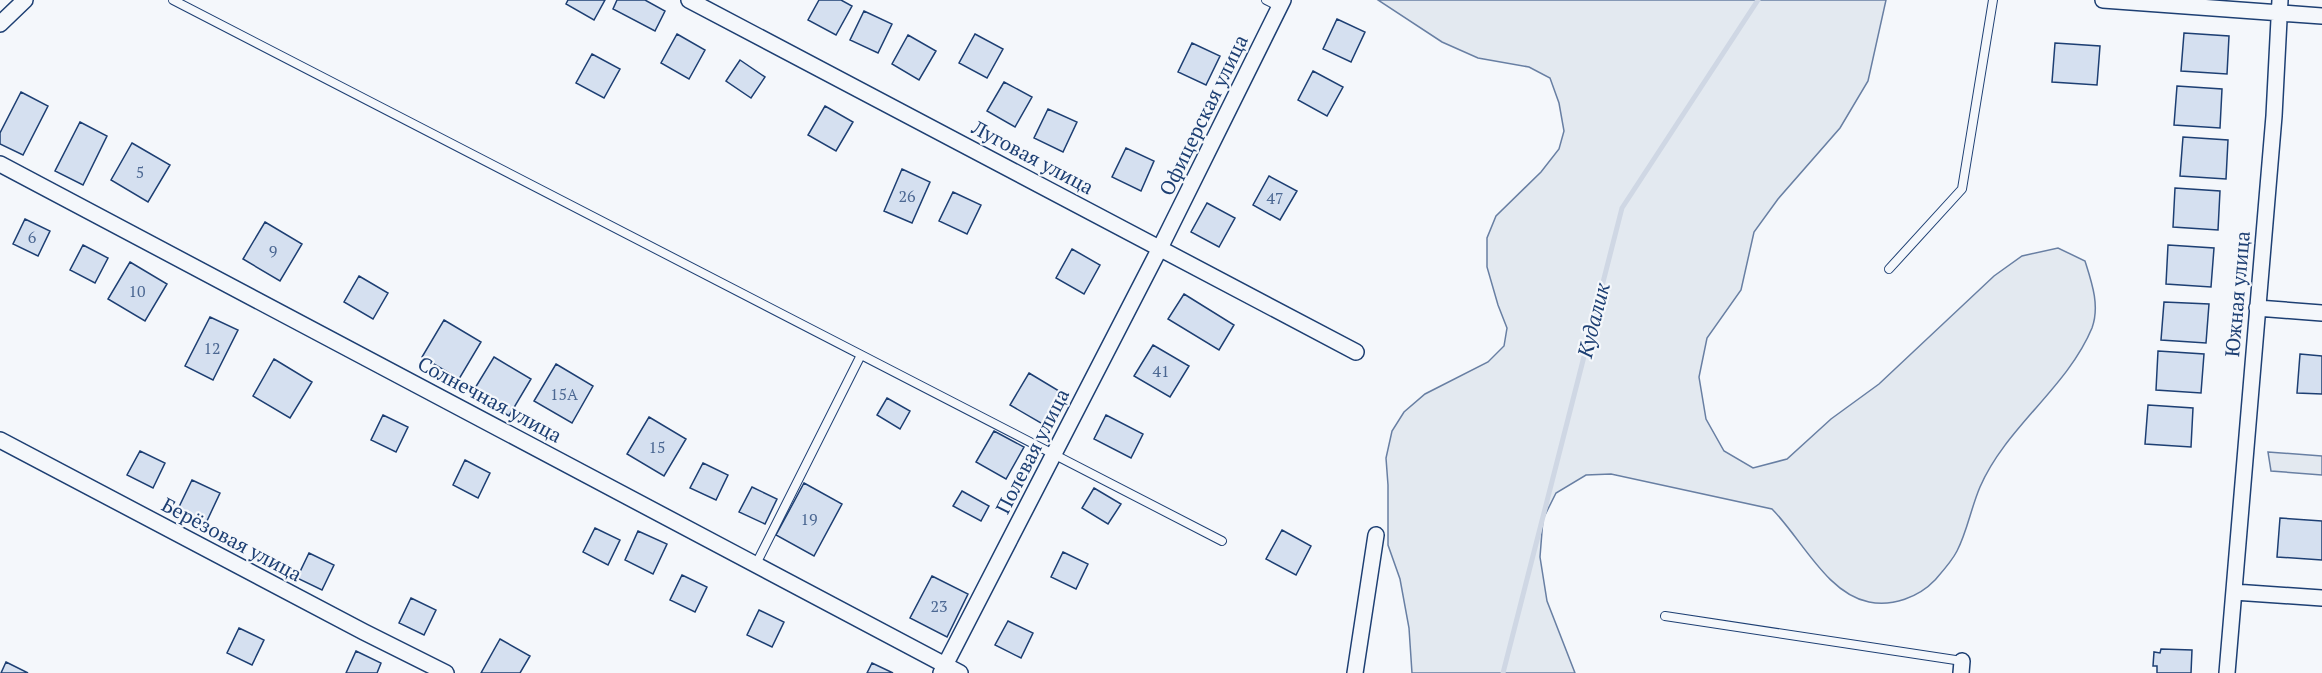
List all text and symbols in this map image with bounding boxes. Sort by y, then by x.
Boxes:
street label: Офицерская улица [1152,30,1254,200]
street label: Луговая улица [967,113,1099,200]
house number: 5 [136,161,144,183]
house number: 26 [898,185,916,207]
house number: 47 [1266,187,1284,209]
house number: 6 [28,226,37,248]
street label: Южная улица [2218,230,2256,358]
house number: 9 [269,240,277,262]
water label: Кудалик [1570,279,1616,361]
house number: 10 [128,280,146,302]
house number: 12 [203,337,221,359]
street label: Солнечная улица [413,350,567,448]
house number: 41 [1152,360,1170,382]
house number: 15А [550,383,578,405]
street label: Полевая улица [989,384,1075,518]
house number: 15 [648,436,666,458]
street label: Берёзовая улица [157,491,307,587]
house number: 19 [800,508,818,530]
house number: 23 [930,595,948,617]

